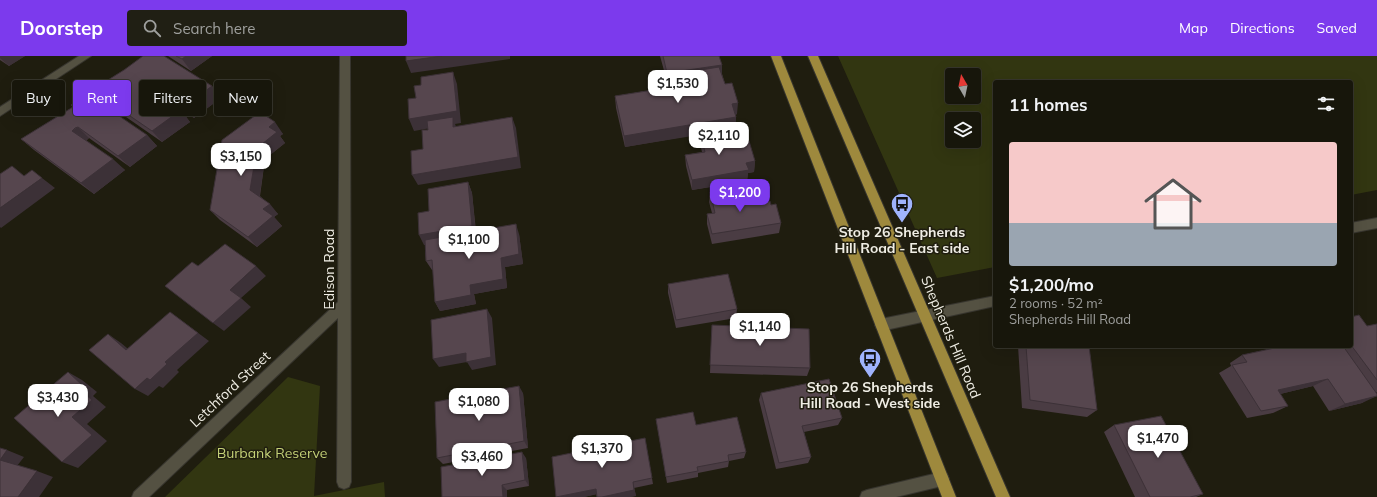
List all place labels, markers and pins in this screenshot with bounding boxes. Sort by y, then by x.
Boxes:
pin: $1,530 [645,70,711,104]
pin: $2,110 [686,122,752,156]
pin: $3,150 [208,143,274,177]
pin: $1,200 [707,179,773,213]
bus stop icon: Stop 26 Shepherds Hill Road - East side [889,191,915,224]
place label: Stop 26 Shepherds Hill Road - East side [835,223,970,257]
pin: $1,100 [436,226,502,260]
pin: $1,140 [727,313,793,347]
bus stop icon: Stop 26 Shepherds Hill Road - West side [857,346,883,379]
place label: Stop 26 Shepherds Hill Road - West side [800,378,940,412]
pin: $3,430 [25,384,91,418]
pin: $1,080 [446,388,512,422]
pin: $1,470 [1125,425,1191,459]
pin: $1,370 [569,435,635,469]
pin: $3,460 [449,443,515,477]

